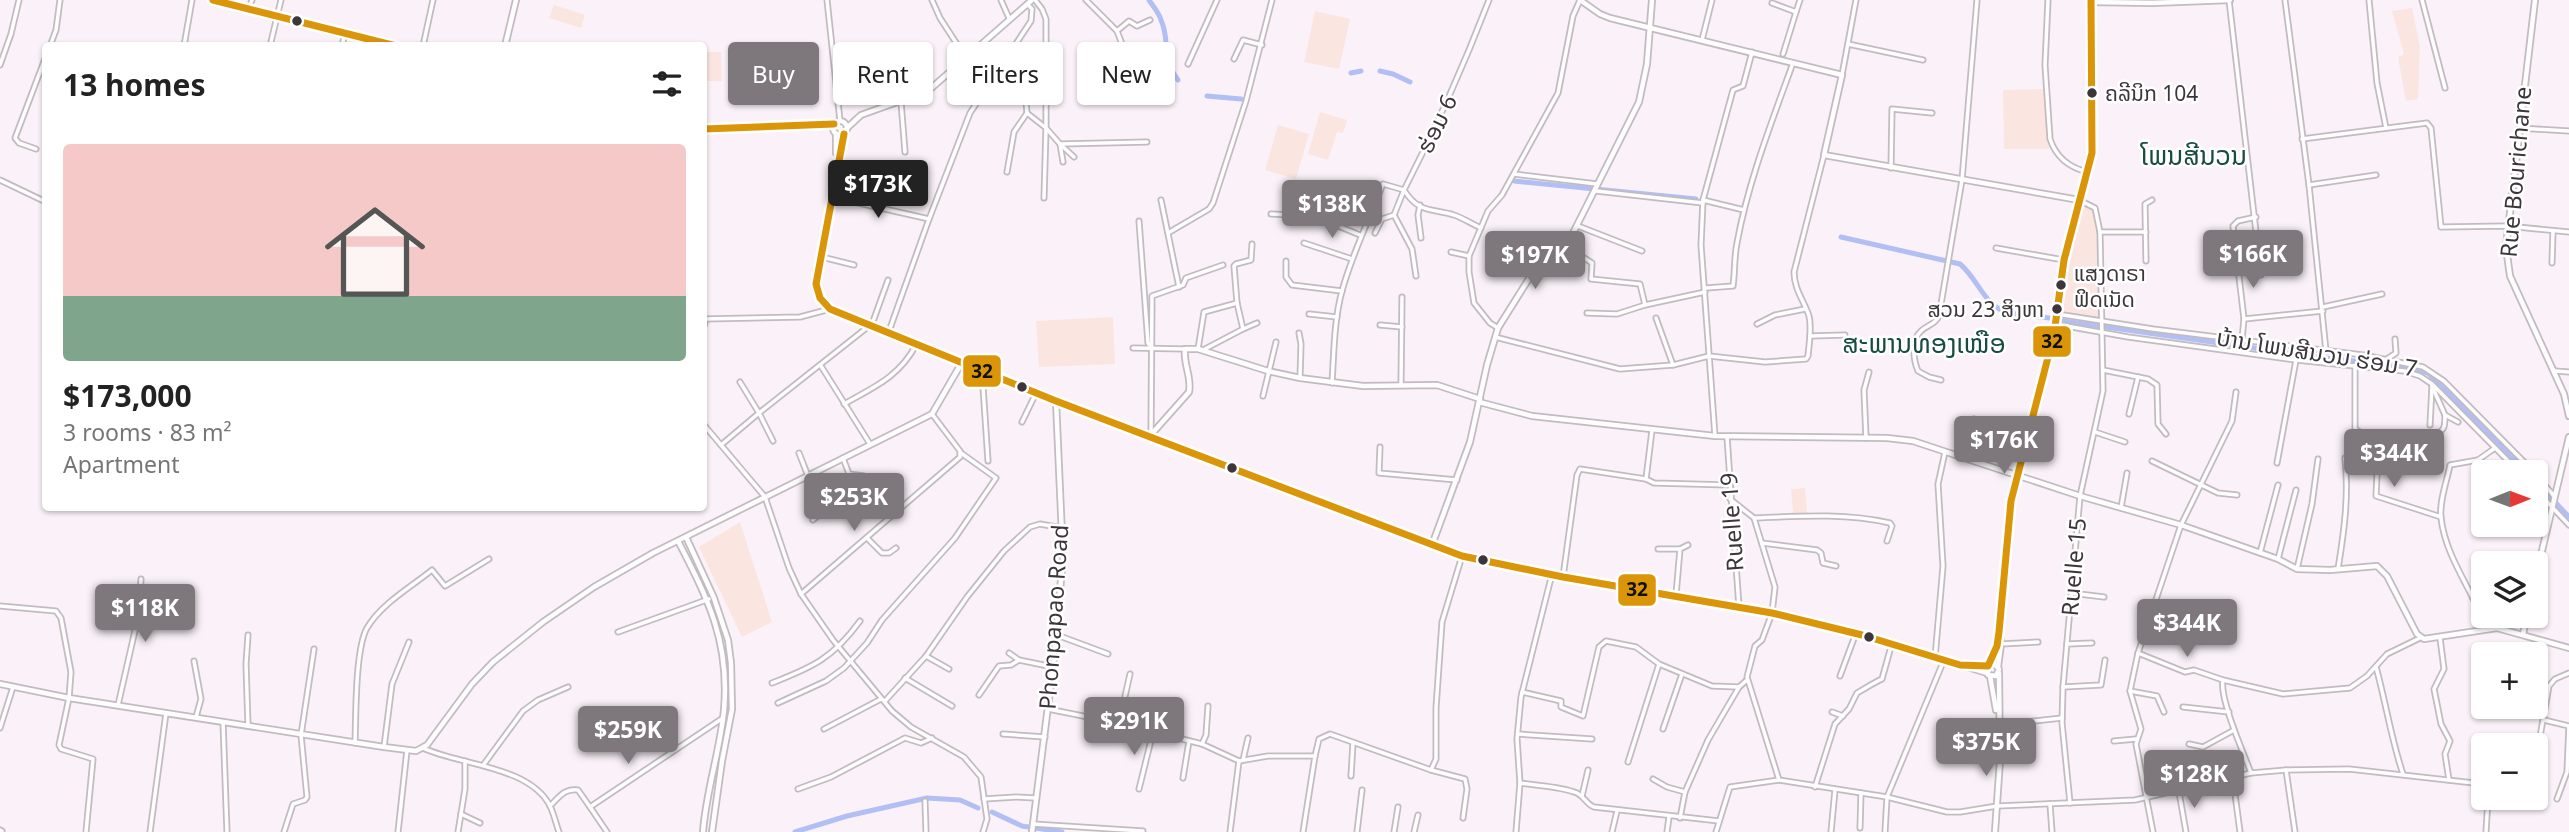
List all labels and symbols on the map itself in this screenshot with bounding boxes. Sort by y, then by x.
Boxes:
unlabelled marker [290,14,304,28]
place label: ຄລີນິກ 104 [2105,79,2198,107]
street label: Rue Bourichane [2492,85,2538,259]
marker: ຄລີນິກ 104 [2085,86,2099,100]
street label: ຮ່ອມ 6 [1408,89,1464,158]
district label: ໂພນສີນວນ [2140,137,2247,173]
pin: $173K [829,160,927,220]
pin: $138K [1283,180,1381,240]
pin: $166K [2204,230,2302,290]
pin: $197K [1486,232,1584,291]
place label: ແສງດາຣາ ຟິດເນັດ [2074,259,2146,313]
marker: ແສງດາຣາ ຟິດເນັດ [2054,278,2068,292]
place label: ສວນ 23 ສິງຫາ [1927,295,2044,323]
marker: ສວນ 23 ສິງຫາ [2050,302,2064,316]
street label: ບ້ານ ໂພນສີນວນ ຮ່ອມ 7 [2214,320,2420,384]
district label: ສະພານທອງເໝືອ [1842,325,2006,361]
line badge: 32 [2032,325,2072,358]
text: 32 [2041,328,2063,354]
line badge: 32 [962,354,1002,388]
text: 32 [971,358,993,384]
unlabelled marker [1015,380,1029,394]
pin: $176K [1955,416,2053,476]
pin: $344K [2345,430,2443,489]
north arrow [2471,460,2548,537]
unlabelled marker [1225,461,1239,475]
street label: Ruelle 19 [1712,472,1750,572]
pin: $253K [805,474,903,533]
street label: Ruelle 15 [2053,516,2093,617]
street label: Phonpapao Road [1031,523,1075,711]
unlabelled marker [1476,553,1490,567]
line badge: 32 [1617,573,1657,607]
text: 32 [1626,576,1648,602]
pin: $118K [96,584,194,644]
pin: $344K [2138,600,2236,659]
unlabelled marker [1862,630,1876,644]
pin: $291K [1085,698,1183,757]
pin: $259K [579,706,677,766]
pin: $375K [1937,718,2035,778]
pin: $128K [2145,750,2243,810]

